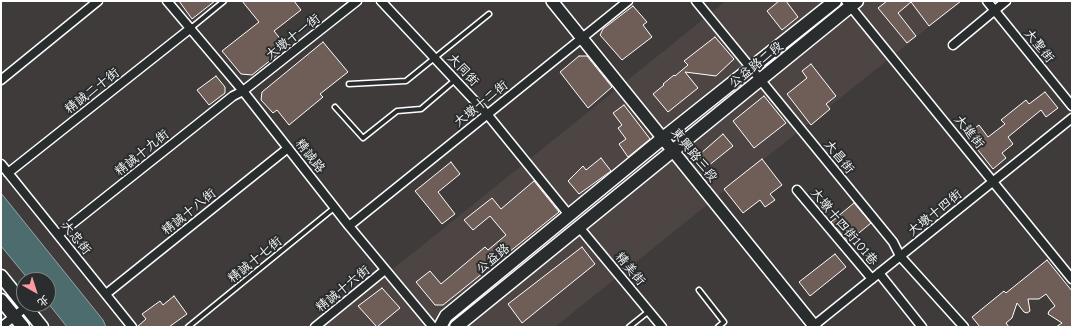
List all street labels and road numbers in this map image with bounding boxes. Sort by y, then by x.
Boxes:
street label: 大墩十一街 [263,11,323,63]
street label: 大聖街 [1021,26,1057,66]
street label: 公益路二段 [726,38,786,92]
street label: 大同街 [444,50,482,90]
street label: 精誠二十街 [62,65,122,117]
street label: 大墩十二街 [451,77,511,131]
street label: 大進街 [951,112,987,152]
street label: 東興路三段 [667,125,721,185]
street label: 精誠十九街 [112,126,172,180]
street label: 精誠路 [292,136,328,176]
street label: 大昌街 [821,137,857,177]
street label: 精誠十八街 [159,185,219,239]
street label: 大墩十四街101巷 [807,185,881,269]
street label: 大墩十四街 [905,186,965,240]
street label: 大忠街 [58,218,94,258]
street label: 精誠十七街 [225,233,285,287]
street label: 公益路 [473,241,513,277]
street label: 精美街 [611,249,649,289]
street label: 精誠十六街 [313,262,373,316]

